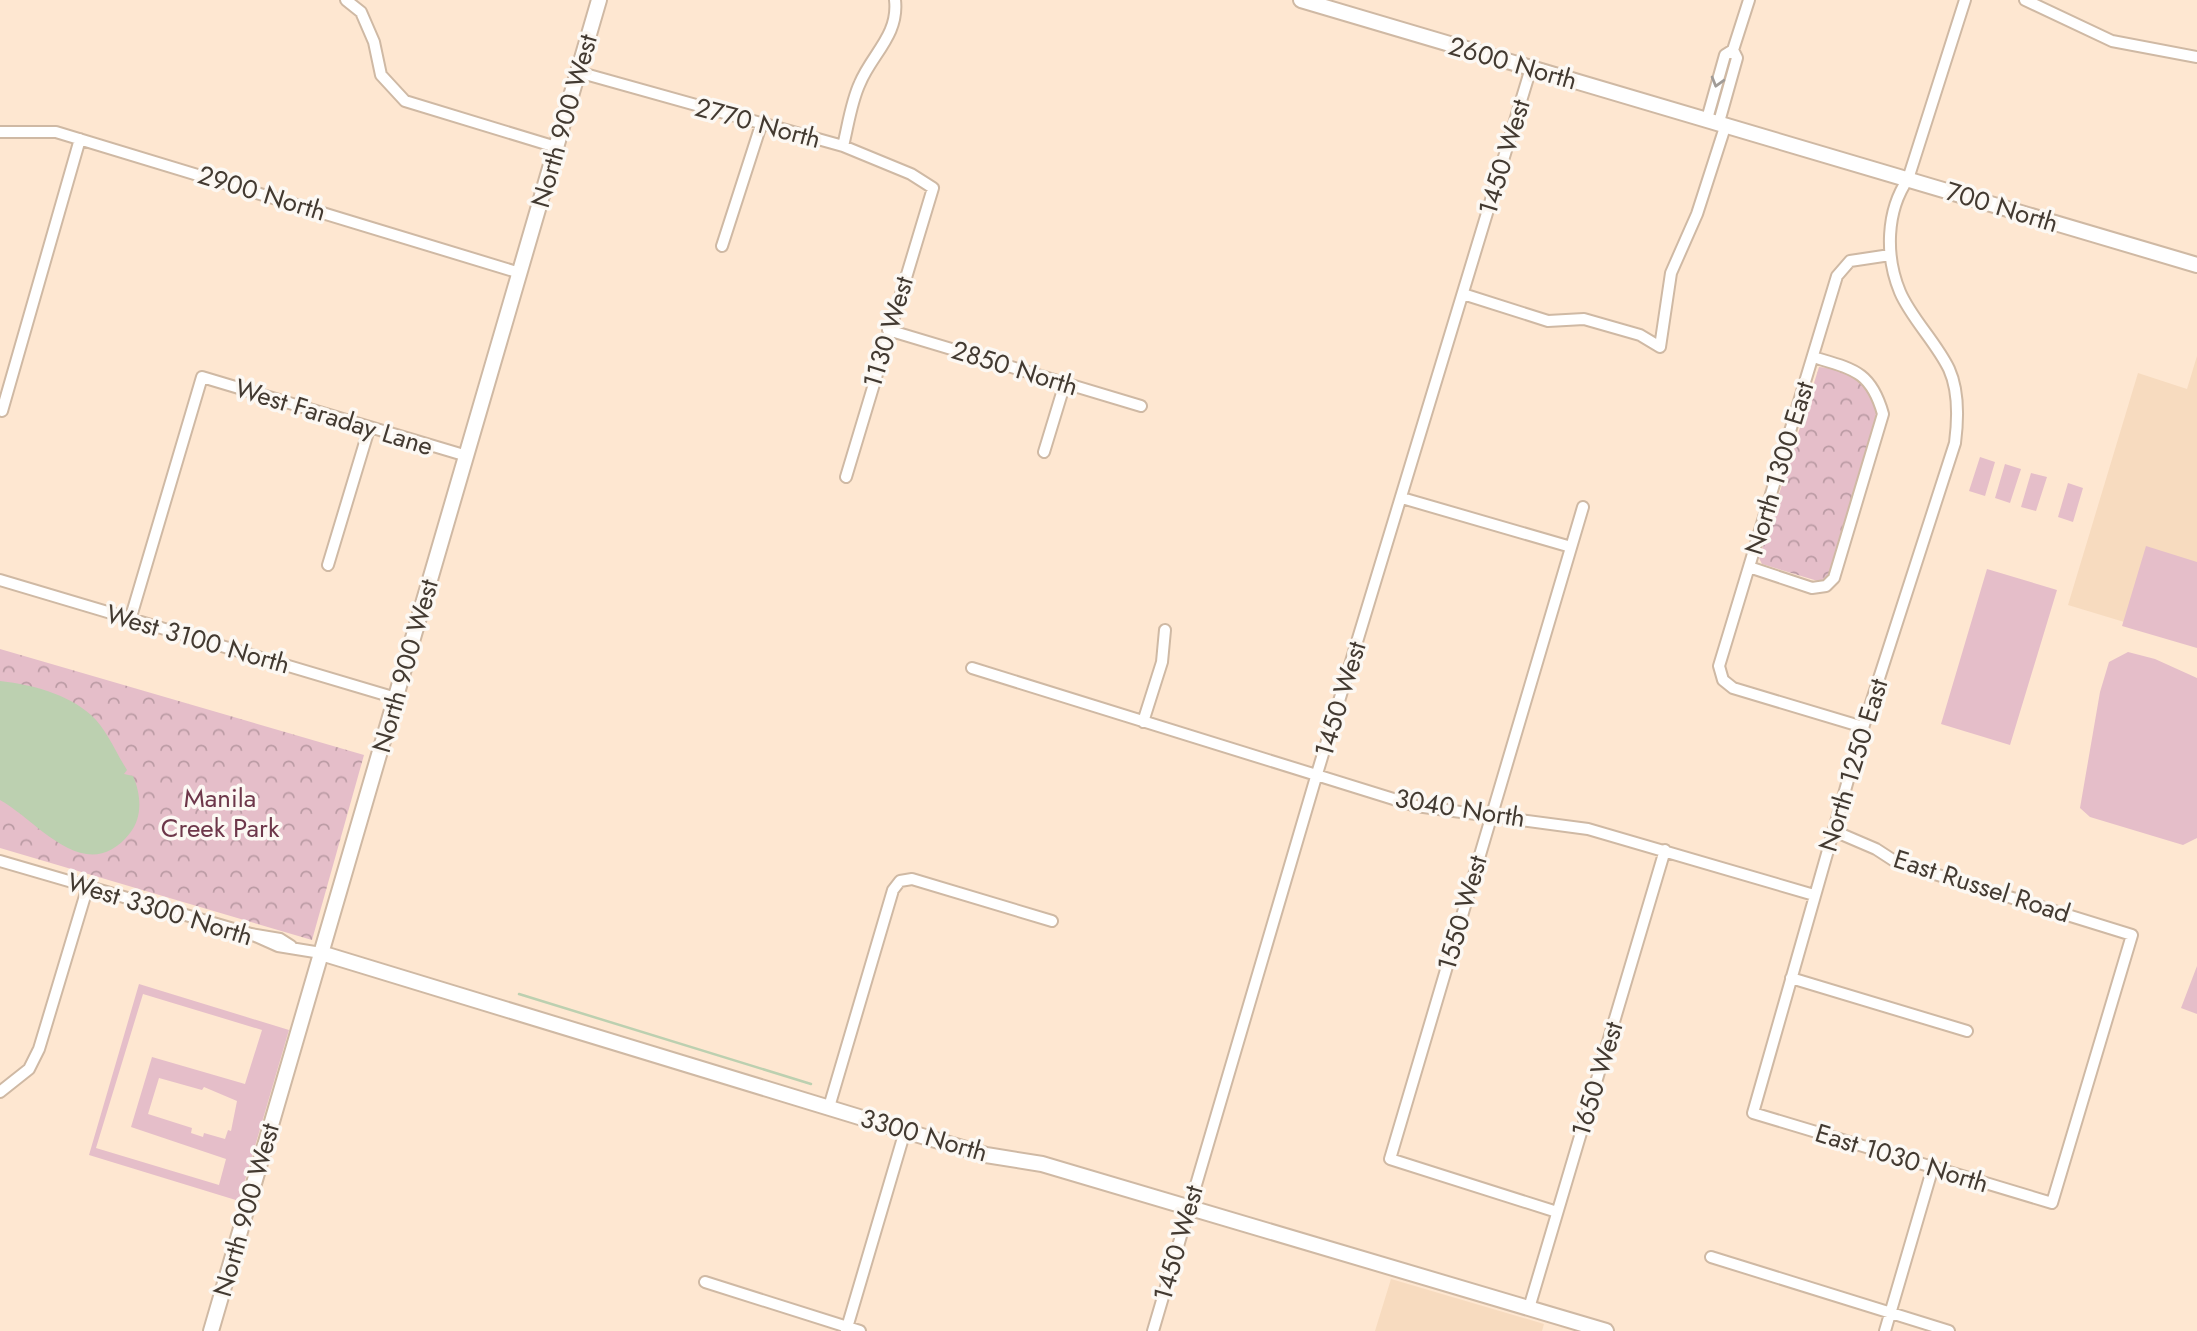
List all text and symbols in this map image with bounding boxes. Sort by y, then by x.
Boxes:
street label: 2600 North [1444,27,1582,99]
street label: North 900 West [521,29,607,212]
one-way arrow [1711,76,1726,88]
street label: 2770 North [691,88,825,158]
street label: 1450 West [1468,94,1540,219]
street label: 2900 North [193,156,331,230]
street label: 700 North [1941,172,2063,242]
street label: 1130 West [853,271,923,392]
street label: 2850 North [947,331,1083,405]
street label: West Faraday Lane [230,369,438,465]
street label: North 1300 East [1735,376,1824,559]
street label: North 900 West [362,574,448,757]
street label: West 3100 North [102,595,294,683]
street label: 1450 West [1304,636,1376,761]
street label: North 1250 East [1809,673,1898,856]
park label: Manila Creek Park [161,779,280,847]
street label: 3040 North [1392,779,1528,837]
street label: East Russel Road [1889,840,2075,932]
street label: 1550 West [1427,850,1497,975]
street label: West 3300 North [63,863,257,955]
street label: 1650 West [1562,1016,1633,1141]
street label: 3300 North [856,1099,992,1171]
street label: East 1030 North [1811,1114,1993,1202]
street label: North 900 West [203,1118,289,1301]
street label: 1450 West [1143,1180,1213,1305]

